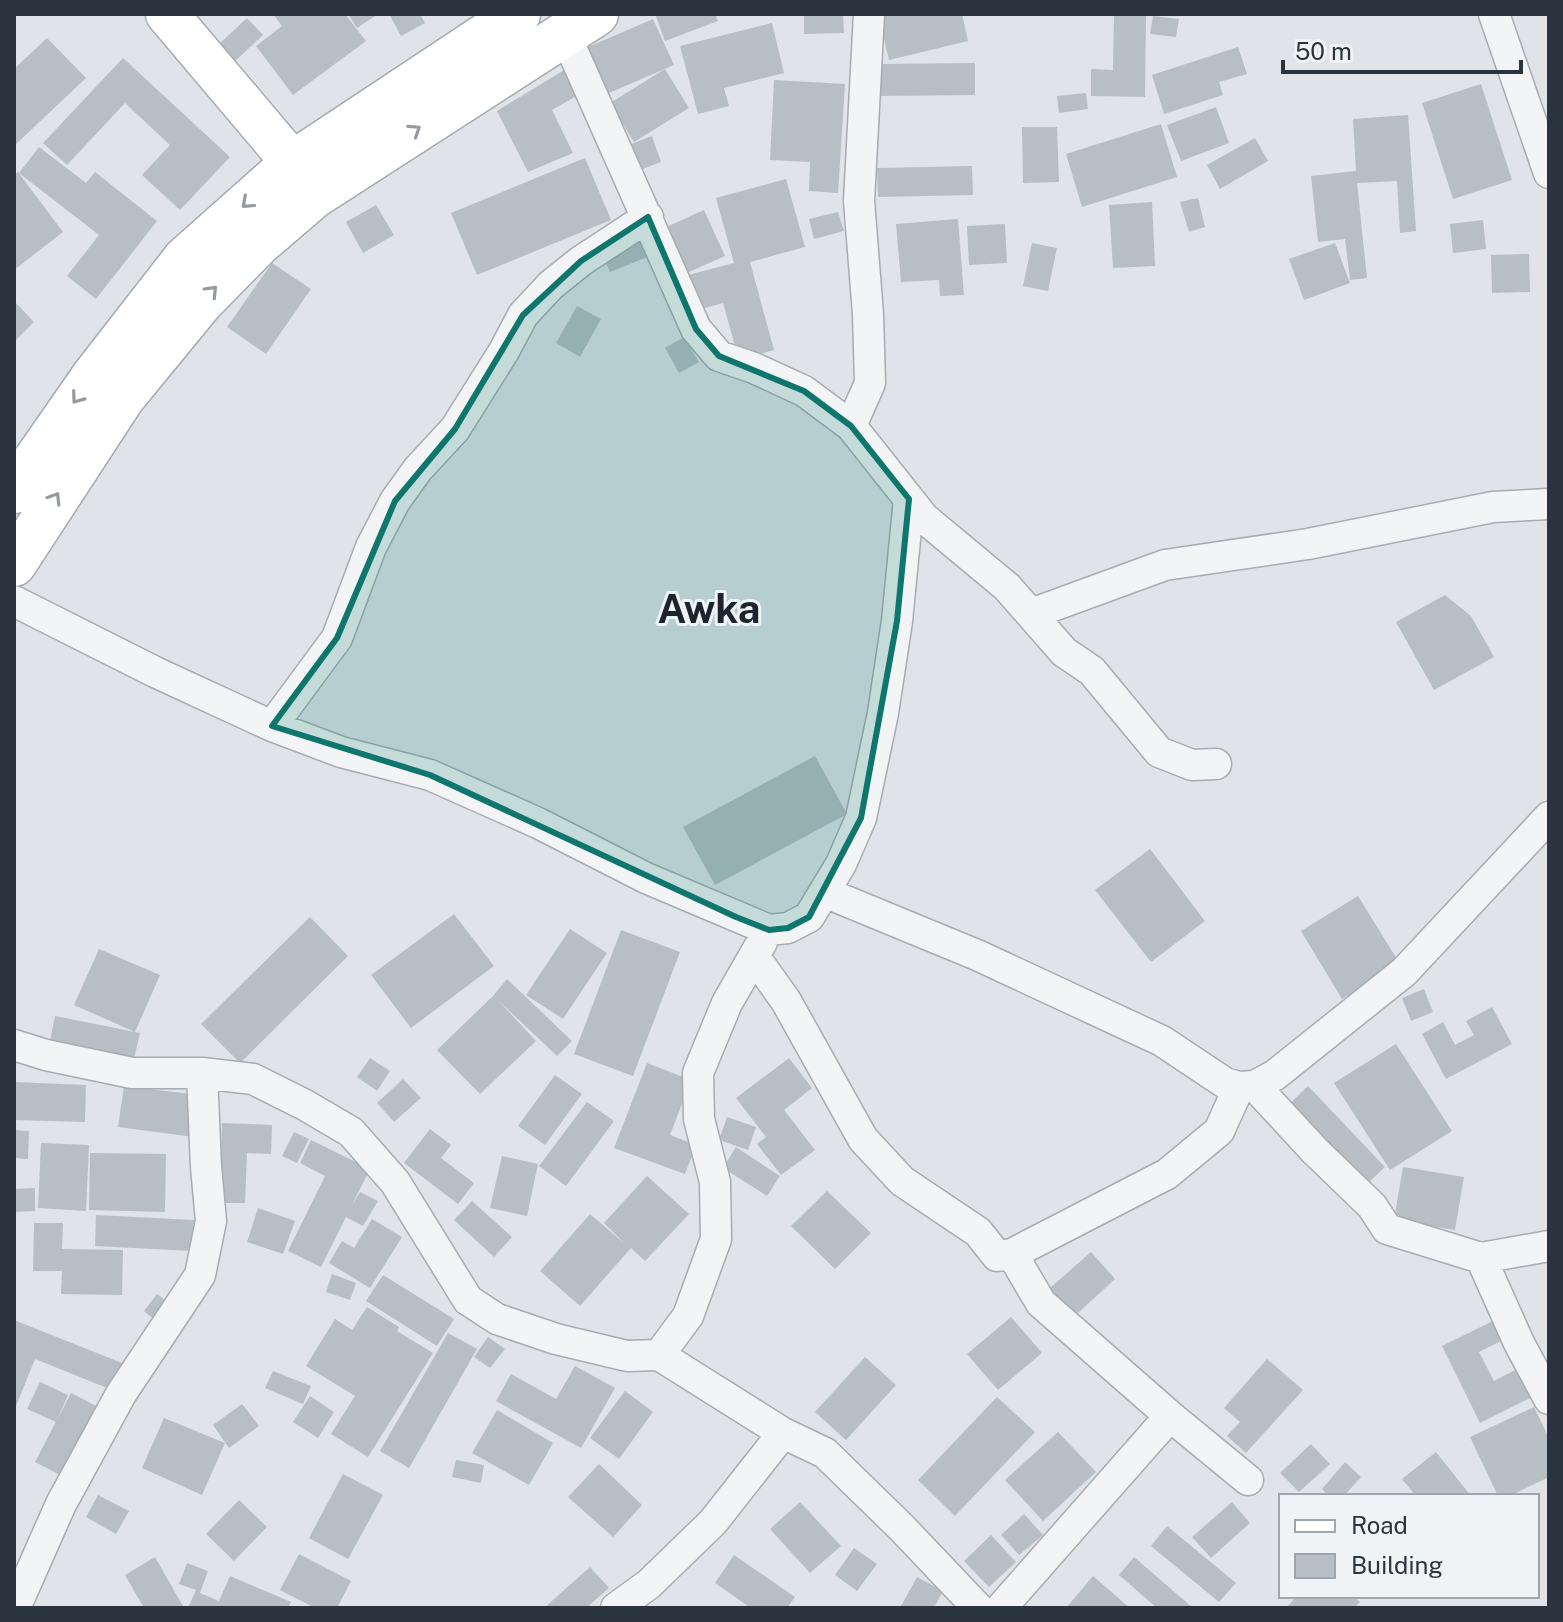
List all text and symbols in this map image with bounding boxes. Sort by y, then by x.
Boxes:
scale bar [1283,24,1521,74]
text: 50 m [1295,37,1352,65]
one-way arrow [406,124,421,139]
one-way arrow [242,193,257,207]
one-way arrow [203,286,217,300]
one-way arrow [73,390,87,404]
one-way arrow [46,492,61,507]
district label: Awka [658,585,760,632]
legend [1279,1494,1539,1598]
text: Road [1351,1511,1408,1539]
text: Building [1351,1551,1443,1579]

